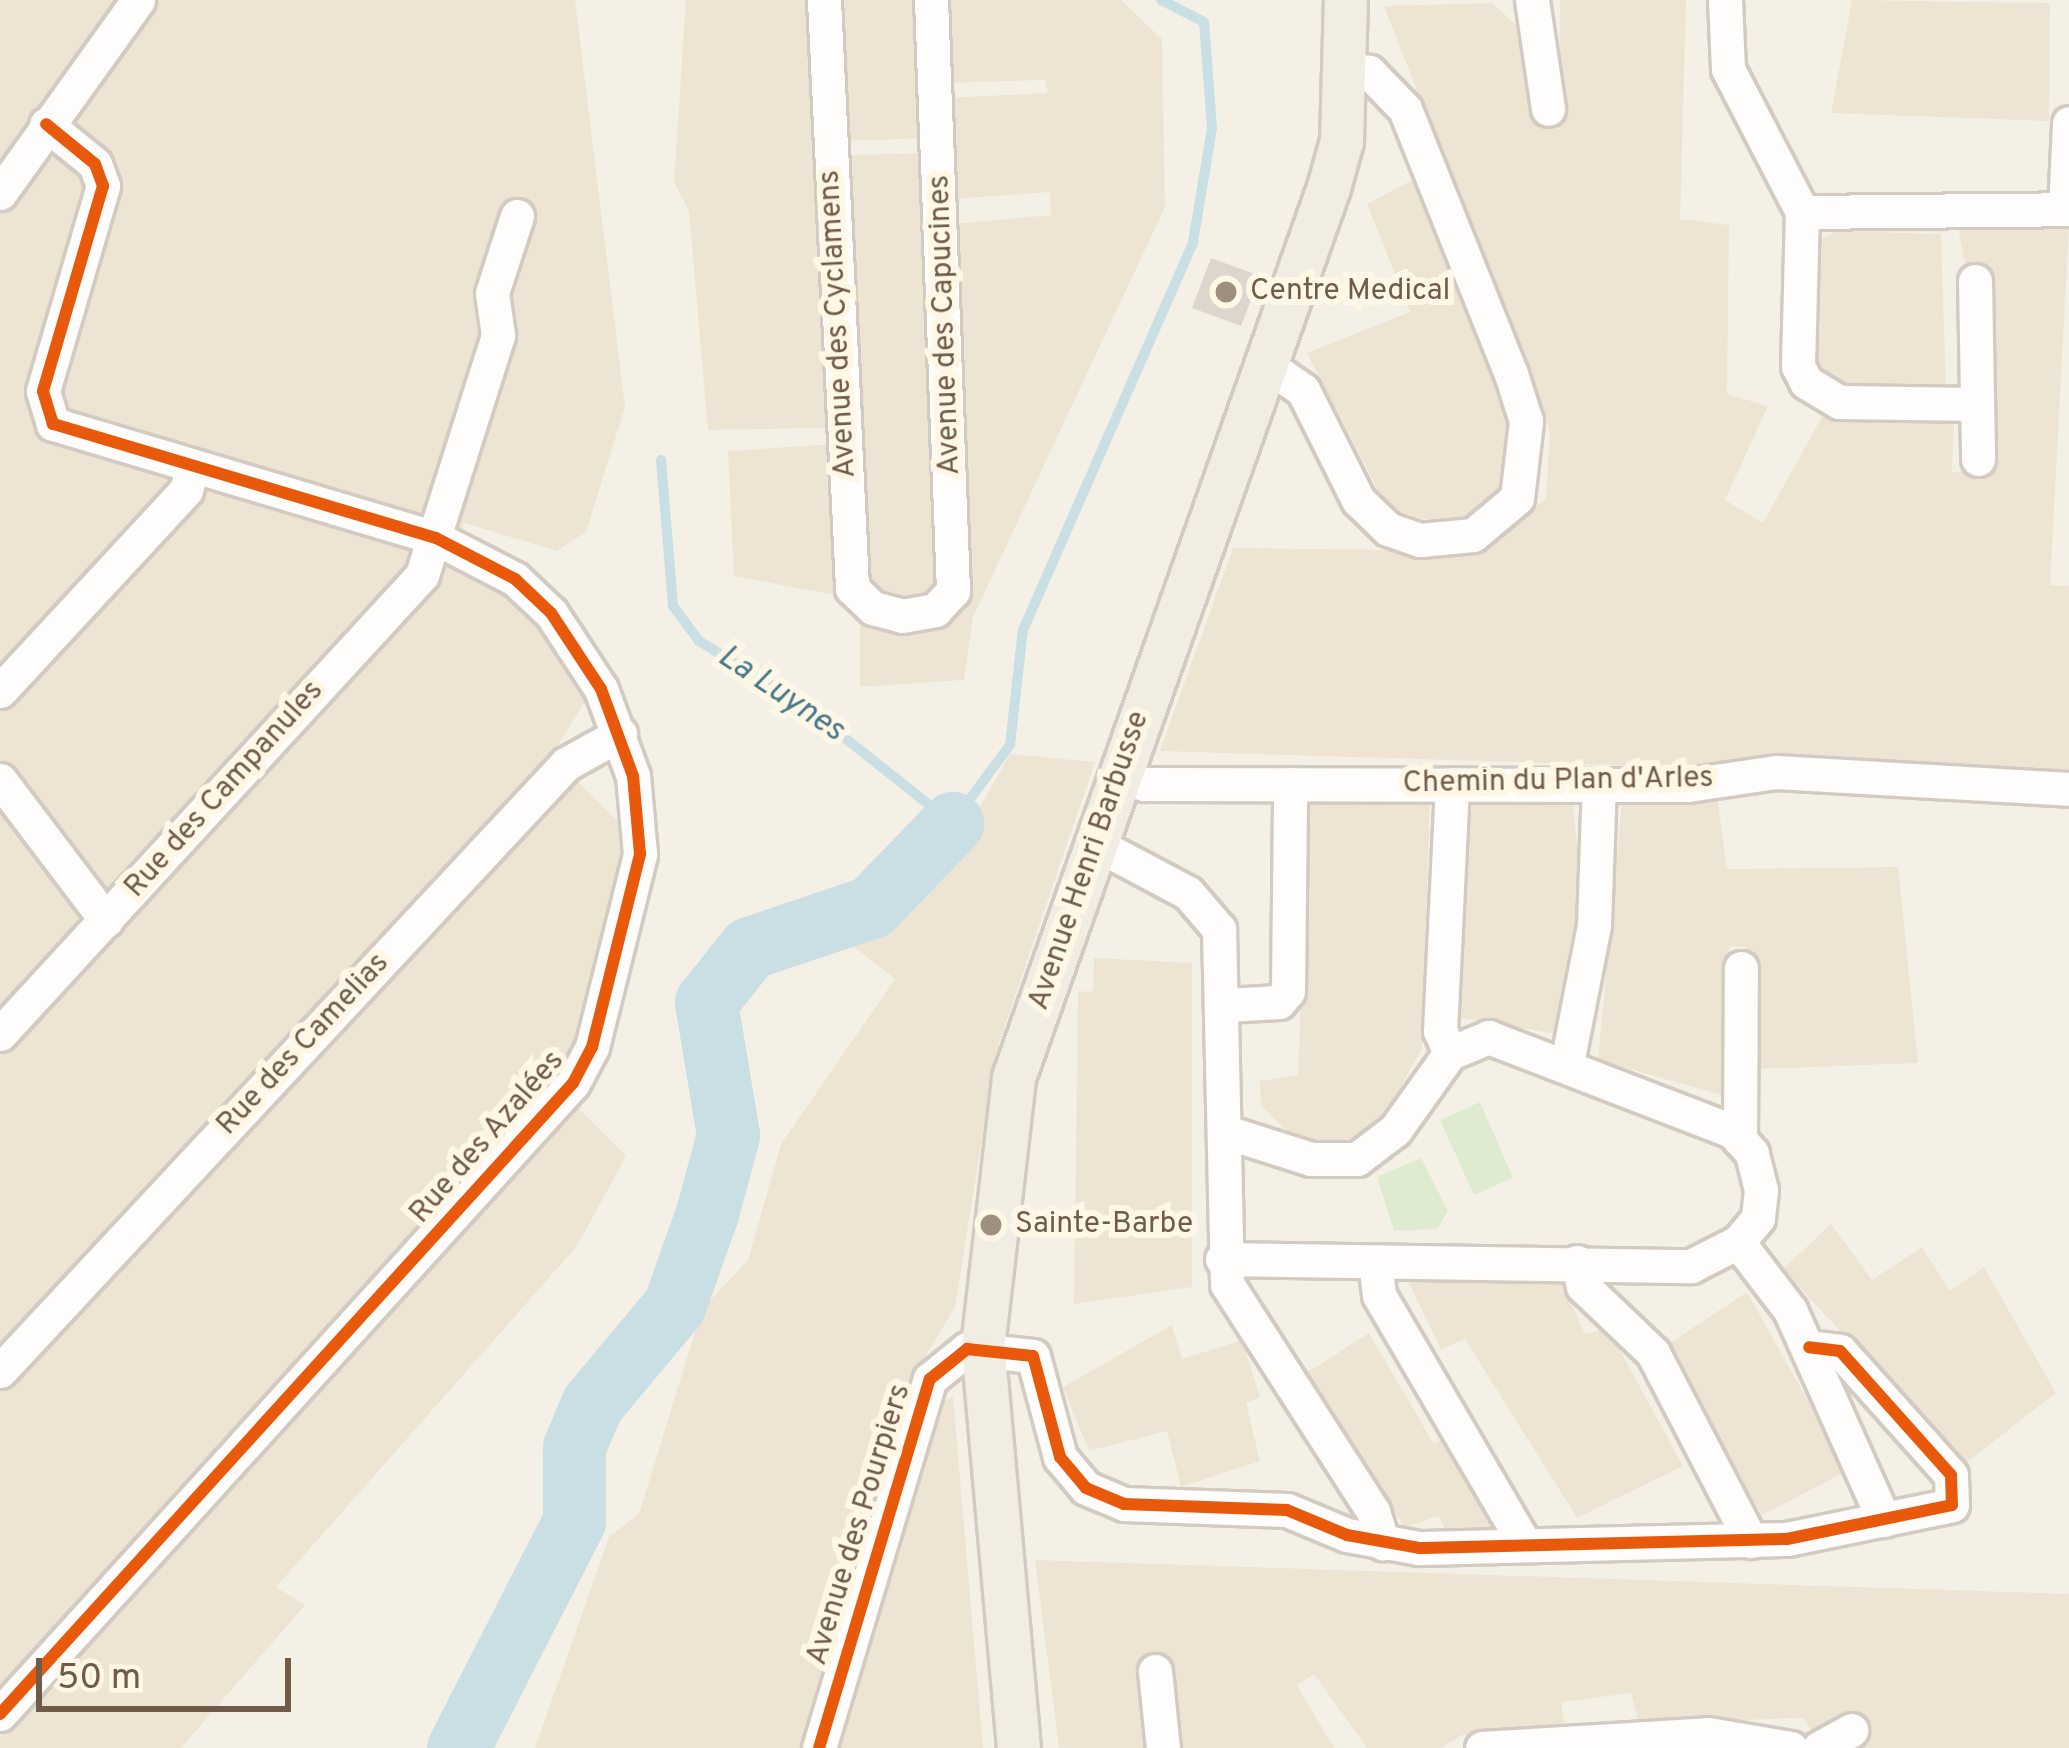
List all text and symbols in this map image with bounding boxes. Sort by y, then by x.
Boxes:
street label: Avenue des Cyclamens [813,169,865,479]
street label: Avenue des Capucines [923,174,969,476]
place label: Centre Medical [1250,274,1450,310]
marker: Centre Medical [1213,279,1239,305]
water label: La Luynes [709,638,851,752]
street label: Rue des Campanules [118,674,332,906]
street label: Avenue Henri Barbusse [1022,707,1158,1015]
street label: Chemin du Plan d'Arles [1402,761,1714,803]
street label: Rue des Camelias [210,946,398,1144]
street label: Rue des Azalées [403,1044,573,1232]
place label: Sainte-Barbe [1015,1207,1193,1243]
marker: Sainte-Barbe [978,1212,1004,1238]
street label: Avenue des Pourpiers [800,1380,920,1670]
scale bar [42,1634,297,1708]
text: 50 m [57,1656,141,1702]

